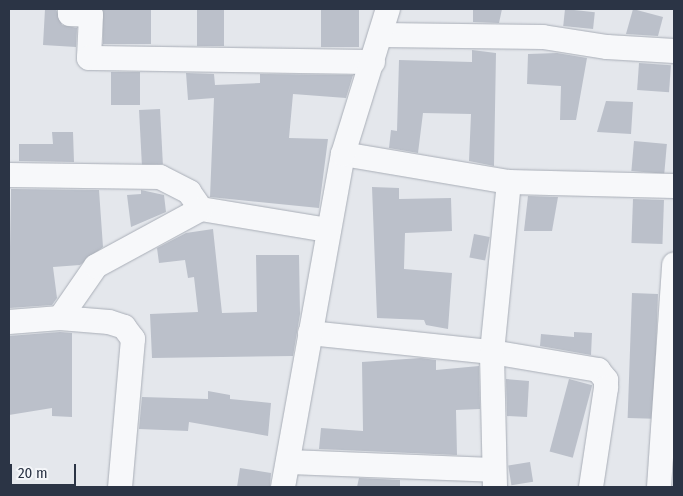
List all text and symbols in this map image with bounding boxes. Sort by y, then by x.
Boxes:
scale bar [12,454,79,486]
text: 20 m [18,464,48,482]

